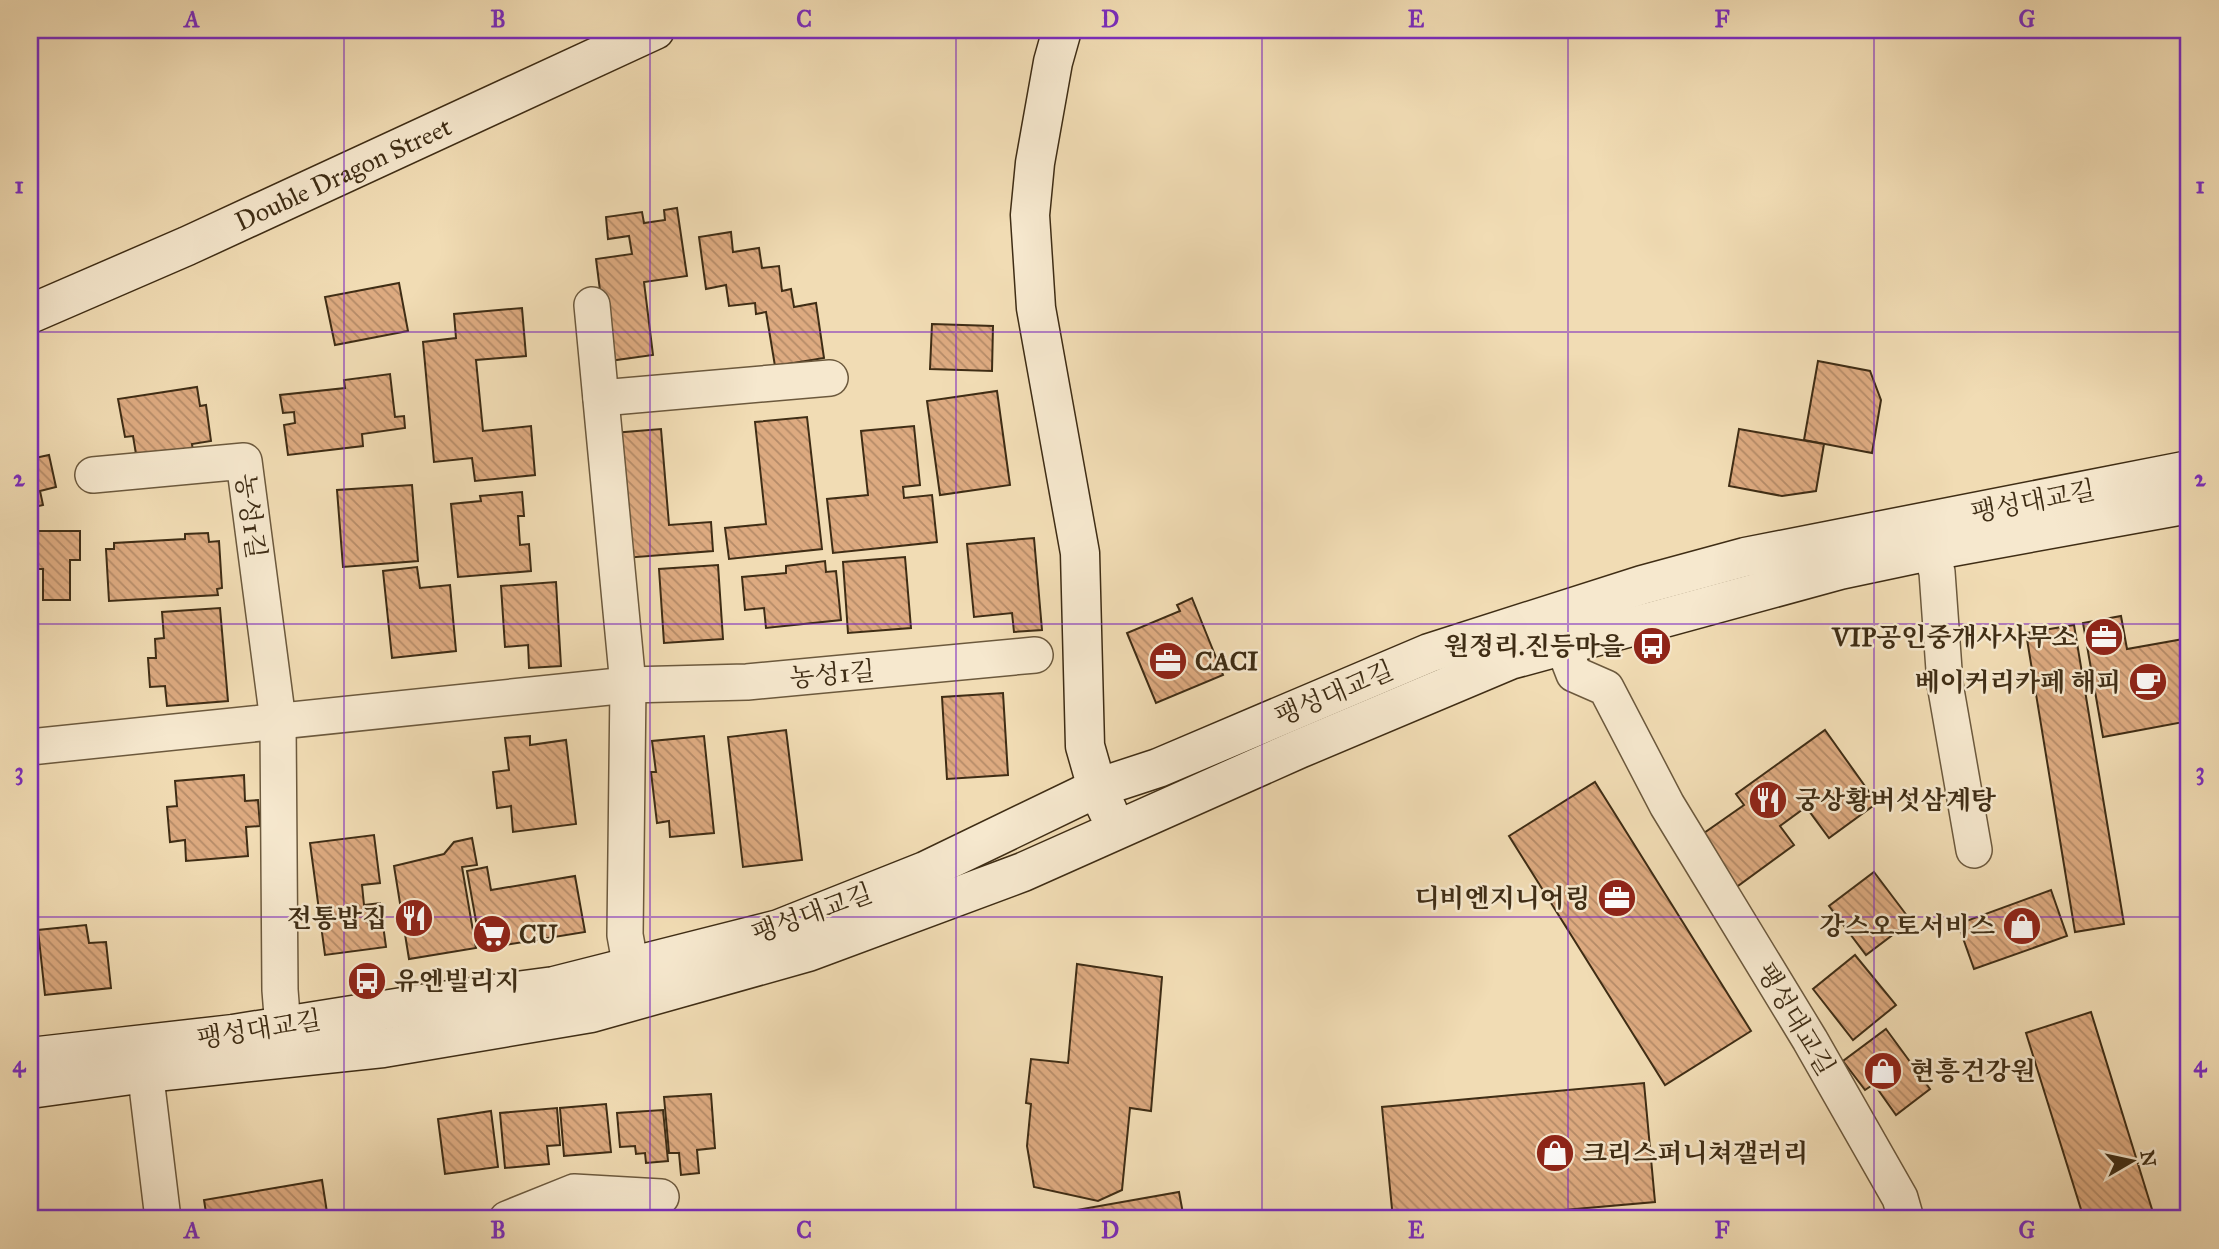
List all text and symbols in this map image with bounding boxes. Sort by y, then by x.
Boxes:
text: A [182,5,200,33]
text: B [490,5,506,33]
text: C [796,5,812,33]
text: D [1101,5,1119,33]
text: E [1408,5,1425,33]
text: F [1714,5,1730,33]
text: G [2019,5,2036,33]
street label: Double Dragon Street [230,110,456,238]
text: 1 [14,171,24,199]
text: 1 [2195,171,2205,199]
text: 2 [13,464,25,492]
text: 2 [2194,464,2206,492]
street label: 농성1길 [229,471,273,561]
street label: 팽성대교길 [1968,473,2098,529]
office icon: VIP공인중개사사무소 [2083,616,2125,658]
place label: VIP공인중개사사무소 [1831,621,2077,653]
bus stop icon: 원정리.진등마을 [1631,625,1673,667]
place label: 원정리.진등마을 [1444,630,1625,662]
office icon: CACI [1147,640,1189,682]
place label: CACI [1195,645,1259,677]
street label: 농성1길 [788,654,876,694]
street label: 팽성대교길 [1270,654,1398,732]
cafe icon: 베이커리카페 해피 [2127,661,2169,703]
place label: 베이커리카페 해피 [1914,666,2121,698]
text: 3 [14,757,24,786]
text: 3 [2195,757,2205,786]
restaurant icon: 궁상황버섯삼계탕 [1747,779,1789,821]
place label: 궁상황버섯삼계탕 [1795,784,1997,816]
street label: 팽성대교길 [748,876,876,950]
office icon: 디비엔지니어링 [1596,877,1638,919]
place label: 디비엔지니어링 [1414,882,1590,914]
restaurant icon: 전통밥집 [393,897,435,939]
place label: 전통밥집 [287,902,387,934]
shop icon: 강스오토서비스 [2001,905,2043,947]
place label: 강스오토서비스 [1819,910,1995,942]
supermarket icon: CU [471,913,513,955]
place label: CU [519,918,558,950]
street label: 팽성대교길 [1750,957,1842,1081]
bus stop icon: 유엔빌리지 [346,960,388,1002]
place label: 유엔빌리지 [394,965,520,997]
street label: 팽성대교길 [194,1003,324,1055]
text: 4 [13,1050,27,1078]
shop icon: 현흥건강원 [1862,1050,1904,1092]
text: 4 [2194,1050,2208,1078]
place label: 현흥건강원 [1910,1055,2036,1087]
north arrow [2096,1126,2166,1196]
shop icon: 크리스퍼니쳐갤러리 [1534,1132,1576,1174]
place label: 크리스퍼니쳐갤러리 [1582,1137,1808,1169]
text: N [2136,1149,2161,1168]
text: A [182,1216,200,1244]
text: B [490,1216,506,1244]
text: C [796,1216,812,1244]
text: D [1101,1216,1119,1244]
text: E [1408,1216,1425,1244]
text: F [1714,1216,1730,1244]
text: G [2019,1216,2036,1244]

